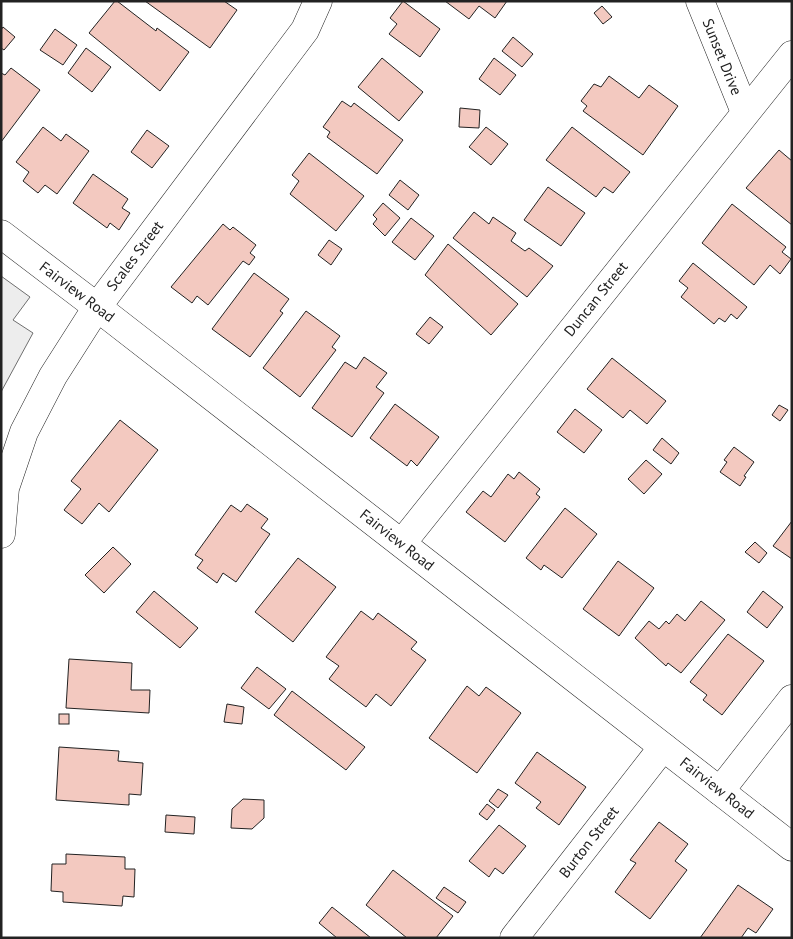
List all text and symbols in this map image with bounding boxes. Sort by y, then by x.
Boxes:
street label: Sunset Drive [699,16,746,98]
street label: Scales Street [102,217,167,294]
street label: Fairview Road [36,257,119,326]
street label: Duncan Street [560,257,632,340]
street label: Fairview Road [356,505,438,575]
street label: Fairview Road [676,753,758,823]
street label: Burton Street [555,802,623,881]

